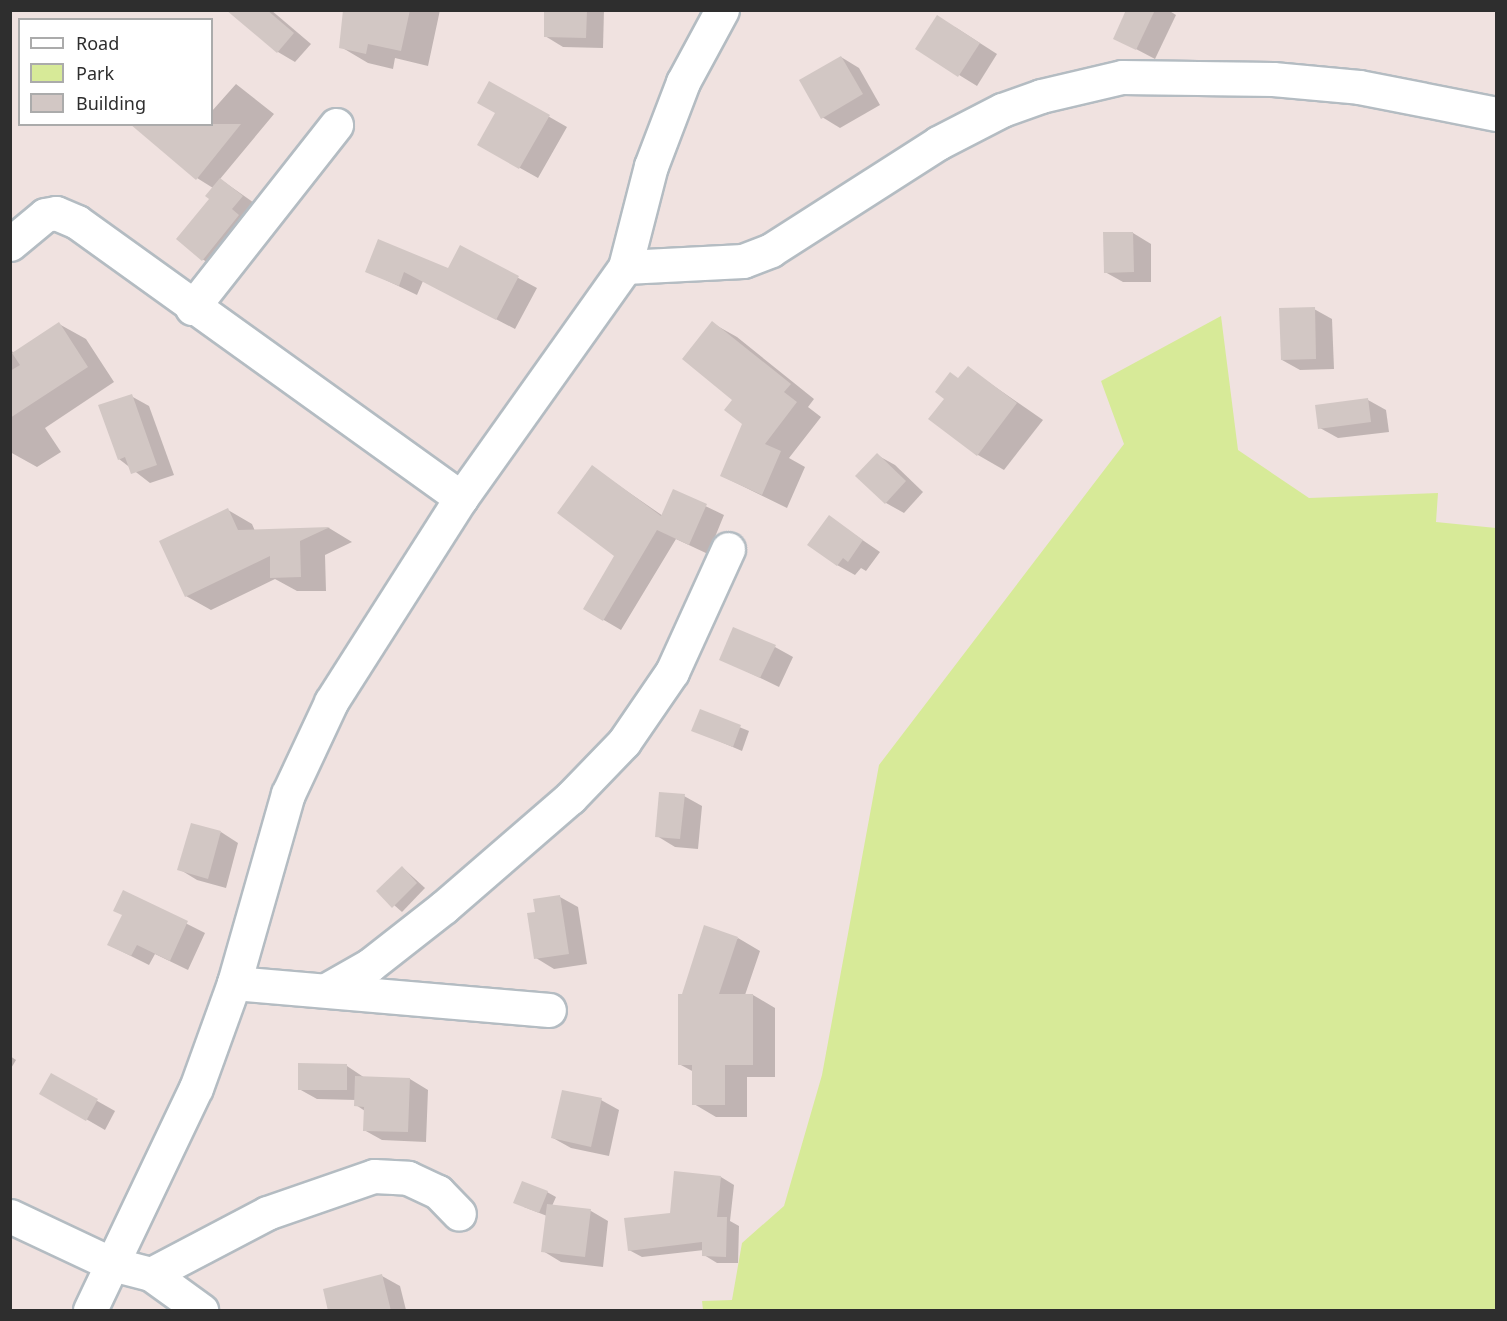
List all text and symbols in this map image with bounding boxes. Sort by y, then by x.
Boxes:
legend [18,18,213,126]
text: Road [76,31,119,55]
text: Park [76,61,114,85]
text: Building [76,91,146,115]

